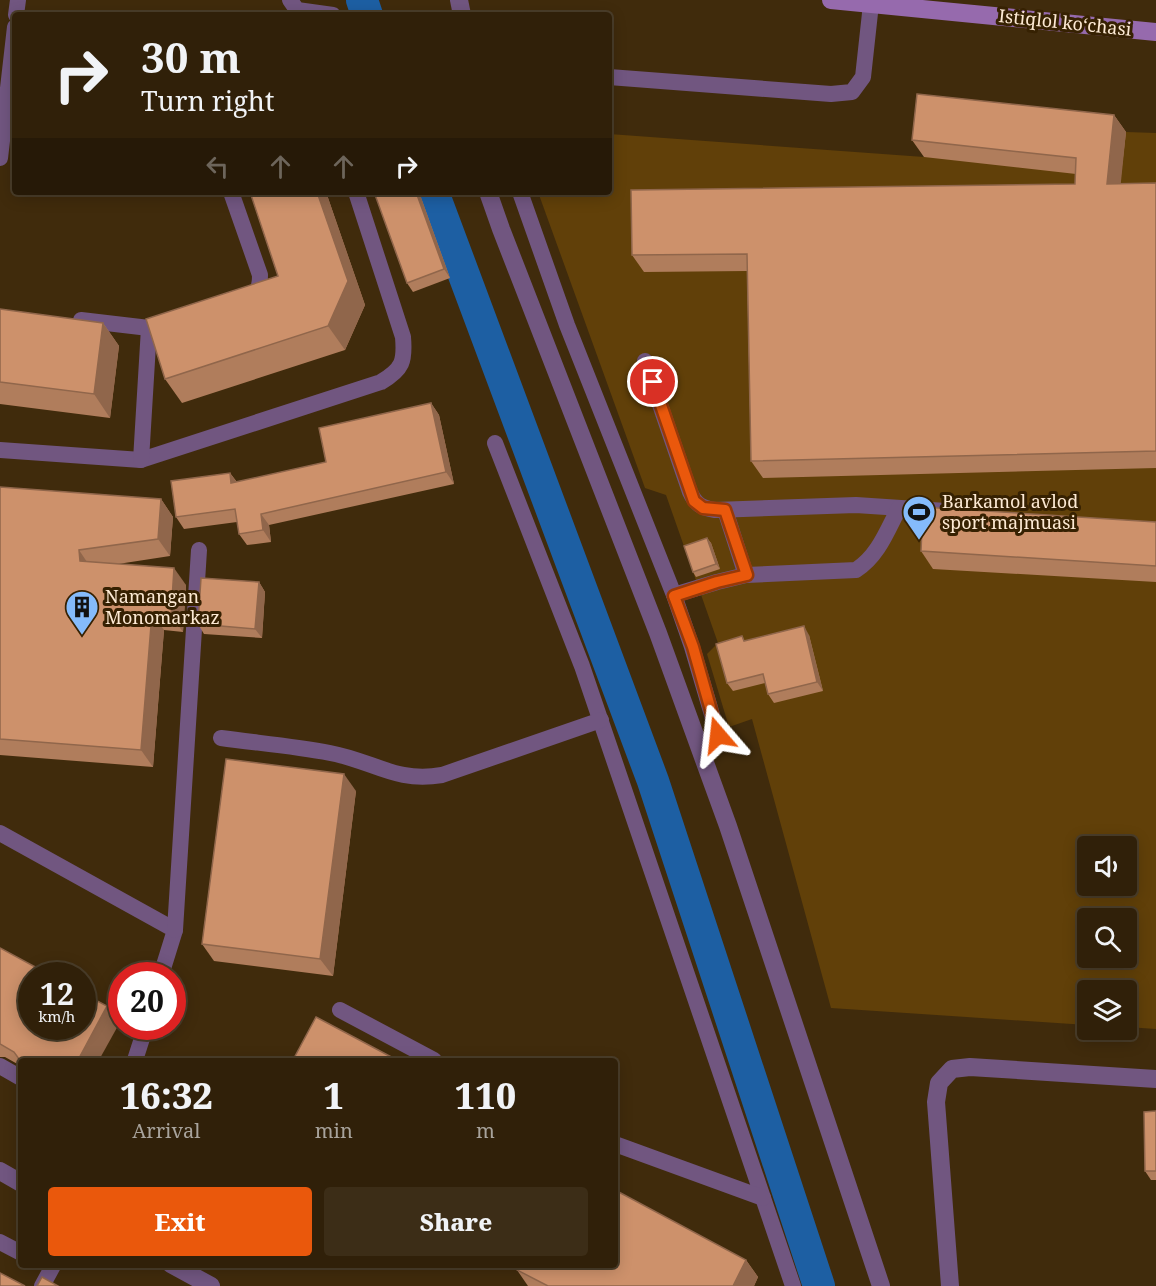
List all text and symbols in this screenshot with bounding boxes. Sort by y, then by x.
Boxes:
street label: Istiqlol koʻchasi [997,3,1133,41]
text: 30 m [141,28,241,85]
icon: right [42,36,120,114]
text: Turn right [141,82,274,119]
icon: left [201,150,234,183]
icon: ahead [264,150,297,183]
icon: ahead [327,150,360,183]
icon: right [390,150,423,183]
pin [627,356,678,407]
icon: arrive [636,365,669,398]
place label: Barkamol avlod sport majmuasi [942,489,1078,534]
sports icon: Barkamol avlod sport majmuasi [901,494,937,541]
place label: Namangan Monomarkaz [105,584,220,629]
building icon: Namangan Monomarkaz [64,589,100,636]
position arrow [686,703,750,767]
map controls [1077,836,1137,1040]
button: sound [1077,836,1137,896]
button: search [1077,908,1137,968]
speed limit sign: 20 [108,962,186,1040]
text: 12 [40,973,74,1014]
button: layers [1077,980,1137,1040]
text: km/h [39,1006,75,1026]
text: 16:32 [120,1071,213,1120]
text: 1 [324,1071,344,1120]
text: 110 [455,1071,516,1120]
text: Arrival [132,1117,201,1144]
text: min [315,1117,353,1144]
text: m [476,1117,495,1144]
button: Exit [48,1187,312,1256]
button: Share [324,1187,588,1256]

